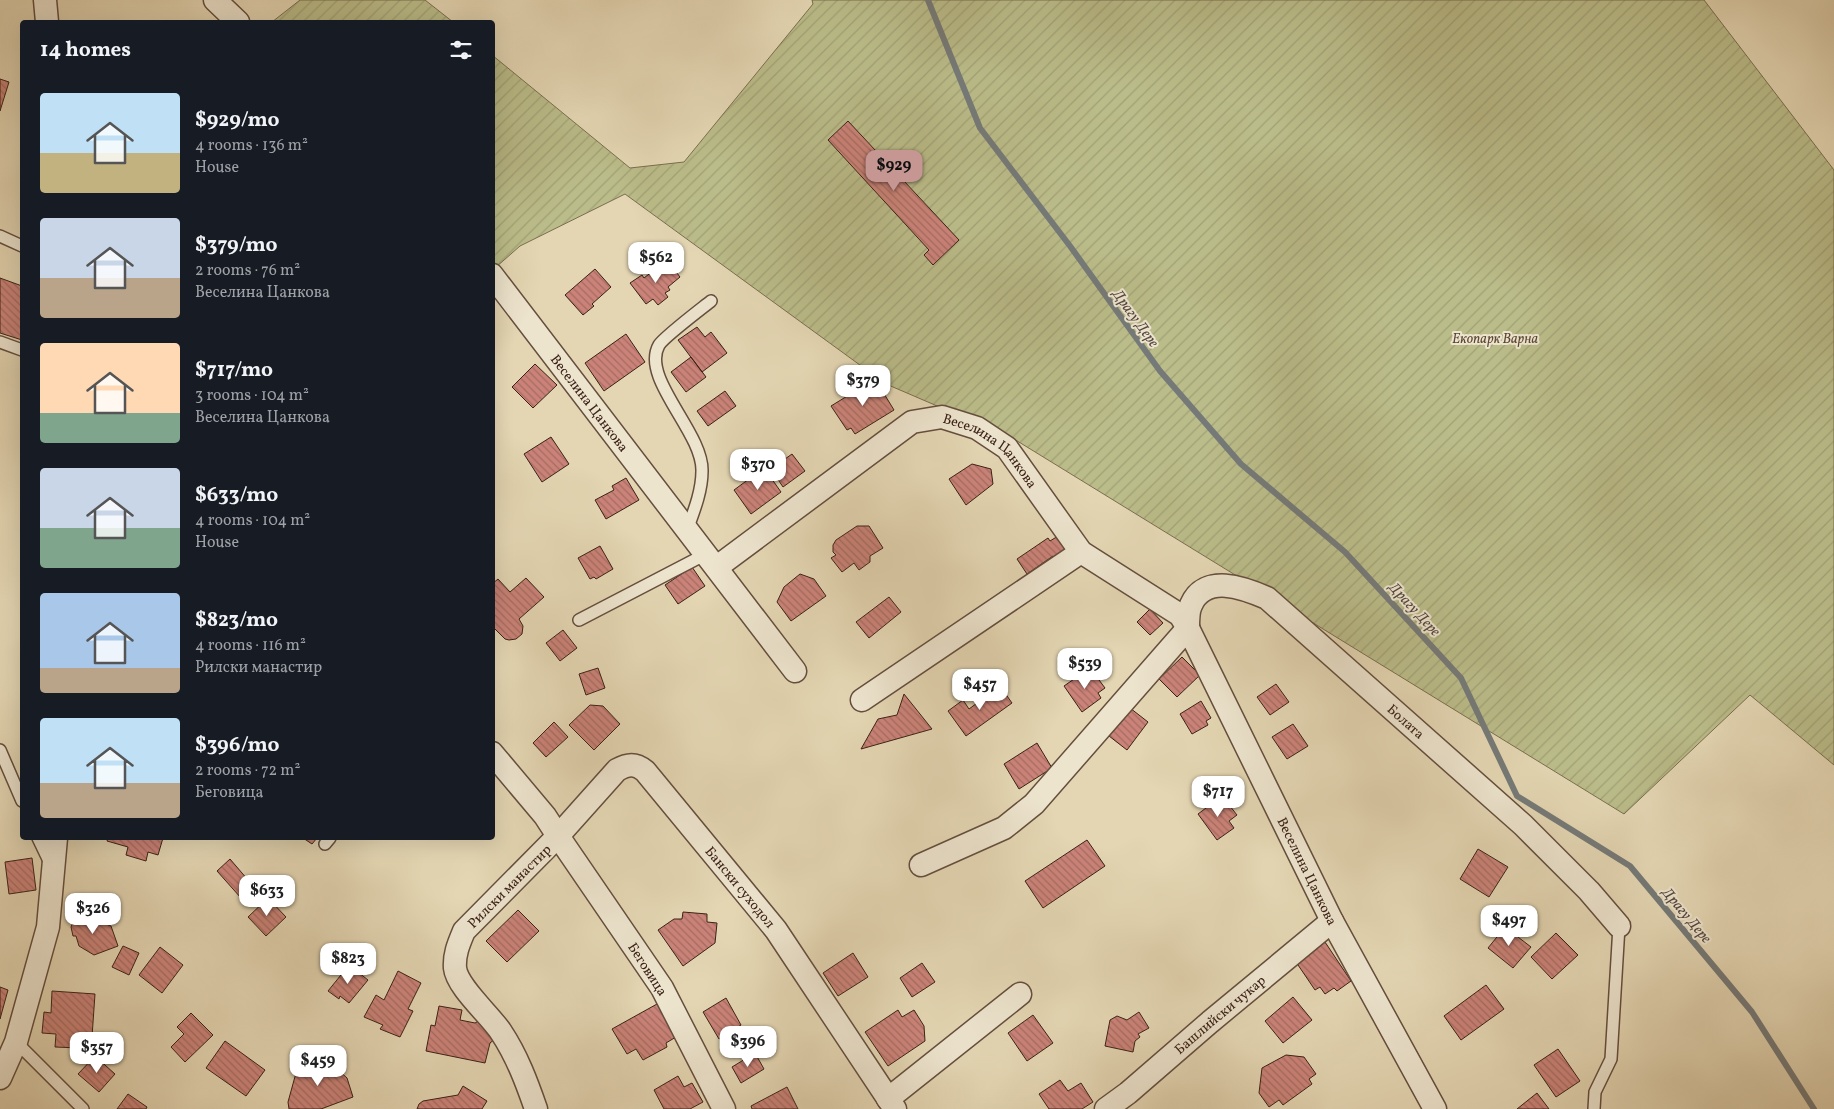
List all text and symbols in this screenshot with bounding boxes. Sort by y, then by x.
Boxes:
text: 14 homes [40,36,131,65]
icon: filters [447,36,475,64]
text: $929/mo [195,106,280,135]
icon: home [80,113,140,173]
text: 4 rooms · 136 m² [195,135,308,157]
pin: $929 [864,150,924,192]
text: $929 [877,155,911,177]
text: House [195,157,239,179]
text: $379/mo [195,231,277,260]
icon: home [80,238,140,298]
pin: $562 [626,242,686,284]
text: $562 [639,247,673,269]
text: 2 rooms · 76 m² [195,260,300,282]
text: Веселина Цанкова [195,282,330,304]
water label: Драгу Дере [1106,285,1163,353]
park label: Екопарк Варна [1452,330,1538,349]
street label: Веселина Цанкова [545,351,632,456]
text: $717/mo [195,356,273,385]
icon: home [80,363,140,423]
pin: $379 [833,364,893,407]
text: $379 [846,370,880,392]
text: 3 rooms · 104 m² [195,385,309,407]
text: Веселина Цанкова [195,407,330,429]
street label: Веселина Цанкова [940,410,1041,493]
pin: $370 [728,448,788,491]
text: $370 [741,454,775,476]
text: $633/mo [195,481,278,510]
icon: home [80,488,140,548]
text: 4 rooms · 104 m² [195,510,310,532]
text: House [195,532,239,554]
water label: Драгу Дере [1383,577,1445,642]
text: $823/mo [195,606,278,635]
icon: home [80,613,140,673]
text: 4 rooms · 116 m² [195,635,306,657]
pin: $539 [1055,648,1115,690]
text: $539 [1068,653,1102,675]
text: Рилски манастир [195,657,322,679]
pin: $457 [950,668,1010,711]
text: $457 [963,674,997,696]
street label: Болата [1382,701,1428,744]
text: $396/mo [195,731,279,760]
icon: home [80,738,140,798]
text: 2 rooms · 72 m² [195,760,300,782]
pin: $717 [1188,776,1248,818]
text: $717 [1203,781,1233,803]
text: Беговица [195,782,264,804]
street label: Веселина Цанкова [1272,815,1341,929]
street label: Рилски манастир [464,841,556,933]
street label: Бански суходол [700,843,779,933]
pin: $633 [237,874,297,917]
text: $633 [250,880,284,902]
water label: Драгу Дере [1656,883,1716,949]
pin: $326 [63,892,123,935]
text: $326 [76,898,110,920]
pin: $497 [1479,904,1539,947]
text: $497 [1492,910,1526,932]
street label: Беговица [622,939,671,1000]
pin: $823 [318,942,378,985]
text: $823 [331,948,365,970]
street label: Башлийски чукар [1171,972,1270,1059]
pin: $396 [718,1026,778,1068]
text: $396 [731,1031,765,1053]
pin: $357 [67,1032,127,1074]
text: $357 [81,1037,113,1059]
pin: $459 [288,1044,348,1087]
text: $459 [301,1050,335,1072]

